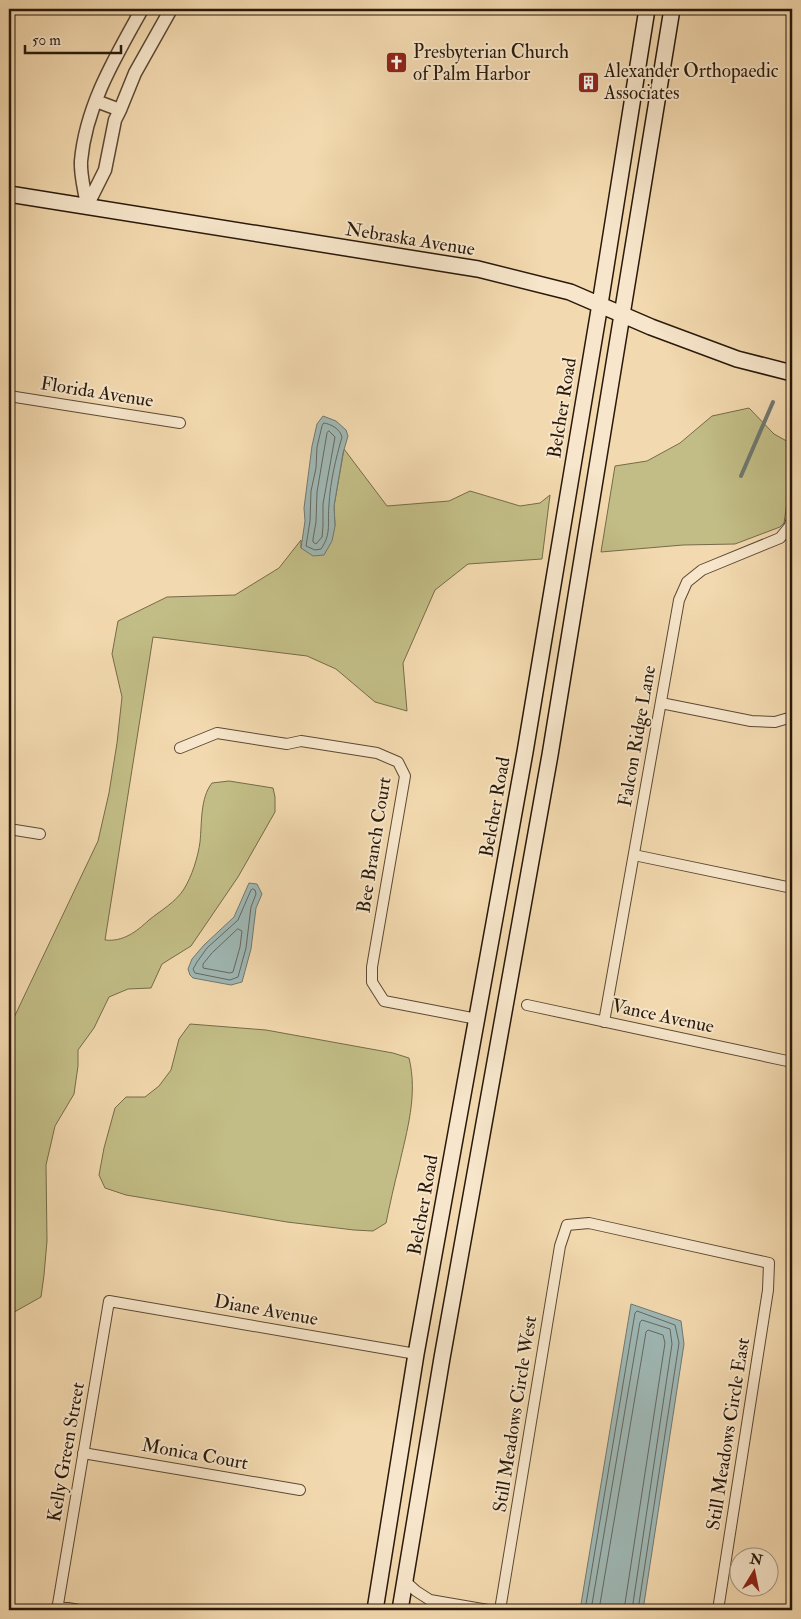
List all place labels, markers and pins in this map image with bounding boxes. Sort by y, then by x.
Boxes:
place label: Presbyterian Church of Palm Harbor [413,40,569,86]
church icon: Presbyterian Church of Palm Harbor [385,51,409,75]
place label: Alexander Orthopaedic Associates [603,59,779,105]
building icon: Alexander Orthopaedic Associates [576,70,600,94]

